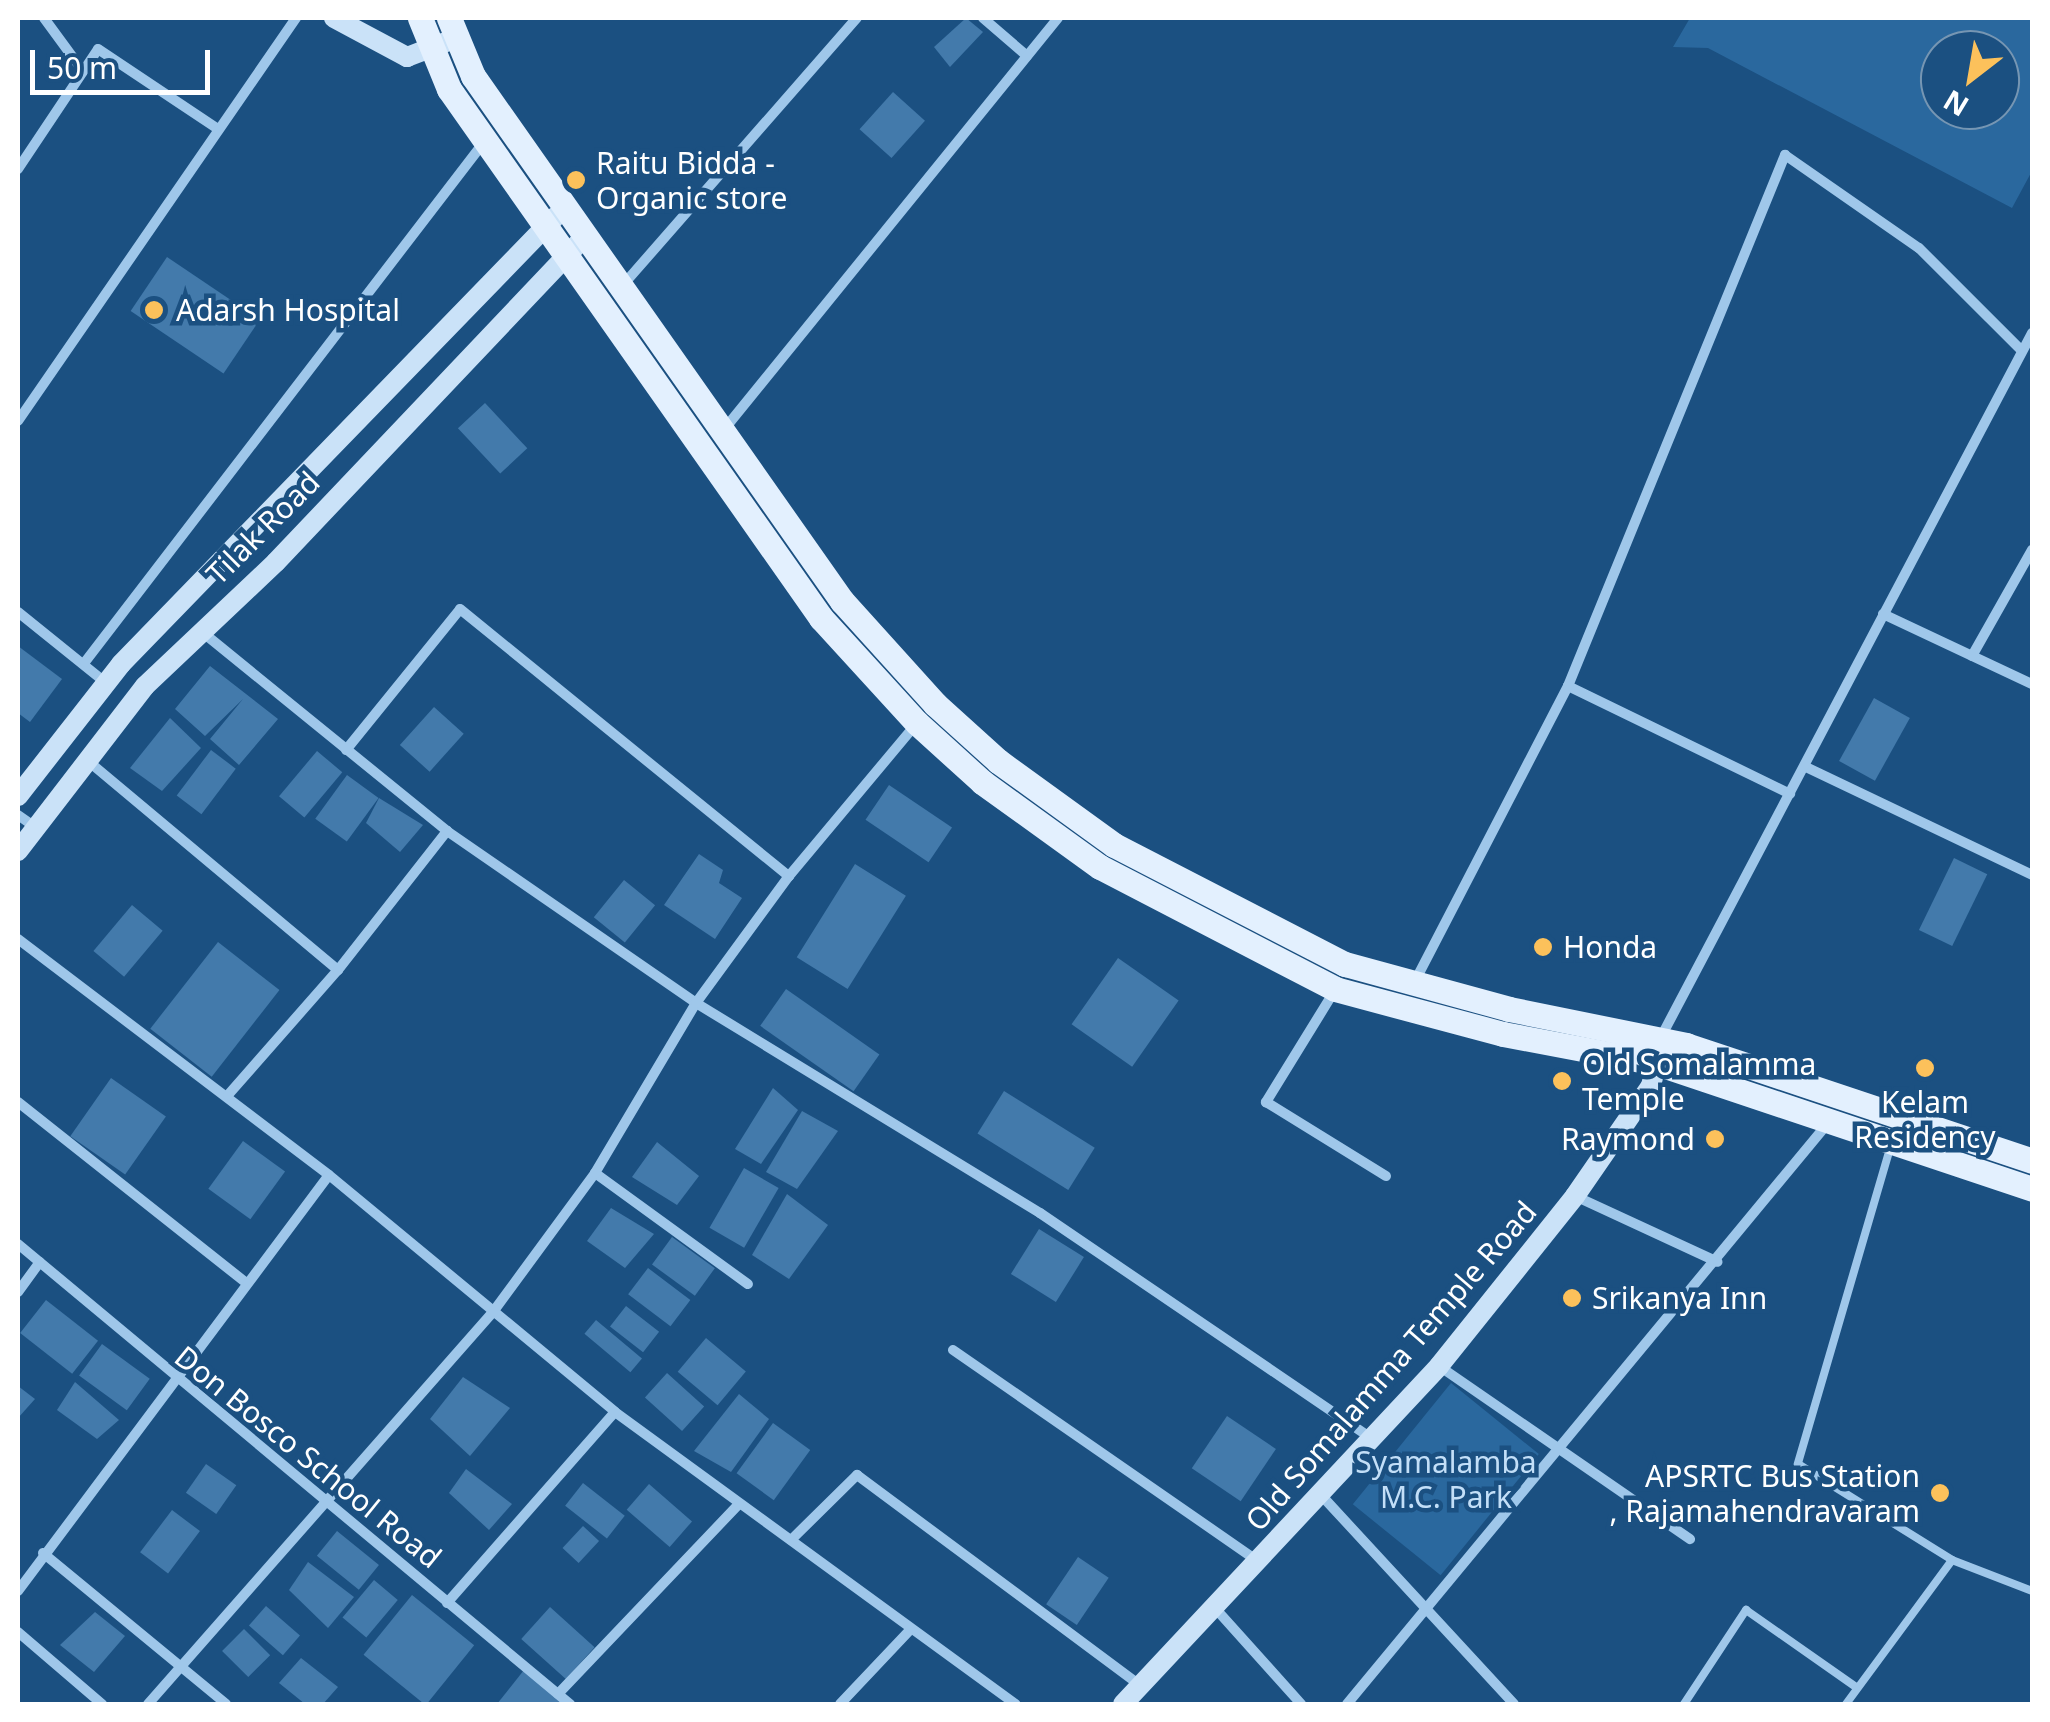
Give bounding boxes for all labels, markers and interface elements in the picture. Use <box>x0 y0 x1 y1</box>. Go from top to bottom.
scale bar <box>35 30 215 92</box>
north arrow <box>1920 30 2020 130</box>
text: 50 m <box>47 47 117 88</box>
text: N <box>1936 82 1975 126</box>
place label: Raitu Bidda - Organic store <box>596 145 787 216</box>
marker: Raitu Bidda - Organic store <box>565 169 587 191</box>
place label: Adarsh Hospital <box>176 292 400 328</box>
marker: Adarsh Hospital <box>141 297 167 323</box>
street label: Tilak Road <box>199 464 327 592</box>
place label: Honda <box>1563 929 1657 965</box>
marker: Honda <box>1532 936 1554 958</box>
place label: Old Somalamma Temple <box>1582 1046 1816 1116</box>
marker: Kelam Residency <box>1914 1057 1936 1079</box>
marker: Old Somalamma Temple <box>1551 1070 1573 1092</box>
place label: Kelam Residency <box>1854 1084 1996 1154</box>
place label: Raymond <box>1561 1121 1695 1157</box>
marker: Raymond <box>1704 1128 1726 1150</box>
street label: Old Somalamma Temple Road <box>1238 1194 1544 1538</box>
place label: Srikanya Inn <box>1592 1280 1767 1316</box>
marker: Srikanya Inn <box>1561 1287 1583 1309</box>
street label: Don Bosco School Road <box>168 1339 448 1575</box>
park label: Syamalamba M.C. Park <box>1355 1444 1537 1514</box>
place label: APSRTC Bus Station , Rajamahendravaram <box>1609 1458 1920 1528</box>
marker: APSRTC Bus Station , Rajamahendravaram <box>1929 1482 1951 1504</box>

